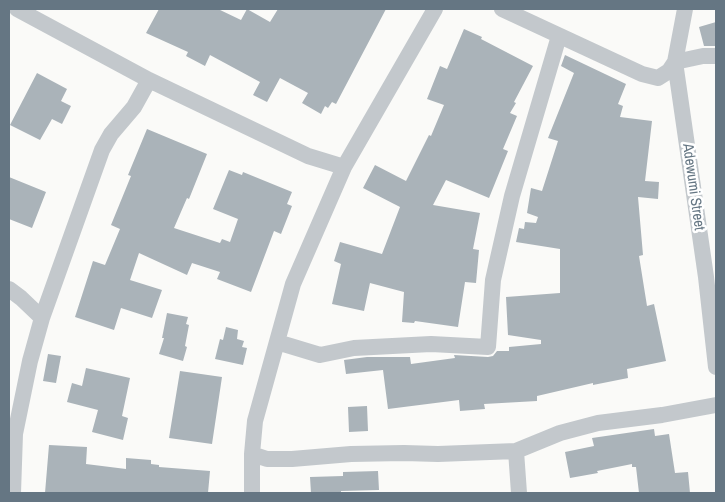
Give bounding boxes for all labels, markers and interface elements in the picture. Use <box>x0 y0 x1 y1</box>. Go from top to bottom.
street label: Adewumi Street <box>678 142 708 232</box>

